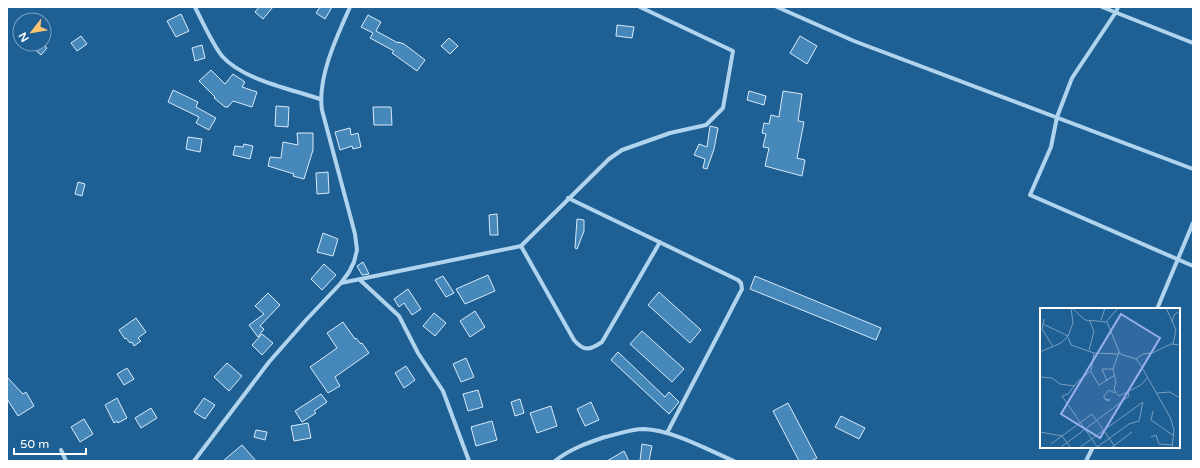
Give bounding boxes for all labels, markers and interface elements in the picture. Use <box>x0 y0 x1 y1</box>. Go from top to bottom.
north arrow <box>12 12 52 52</box>
text: N <box>16 30 32 44</box>
inset map <box>1040 308 1180 448</box>
scale bar <box>14 430 86 456</box>
text: 50 m <box>20 437 49 451</box>

